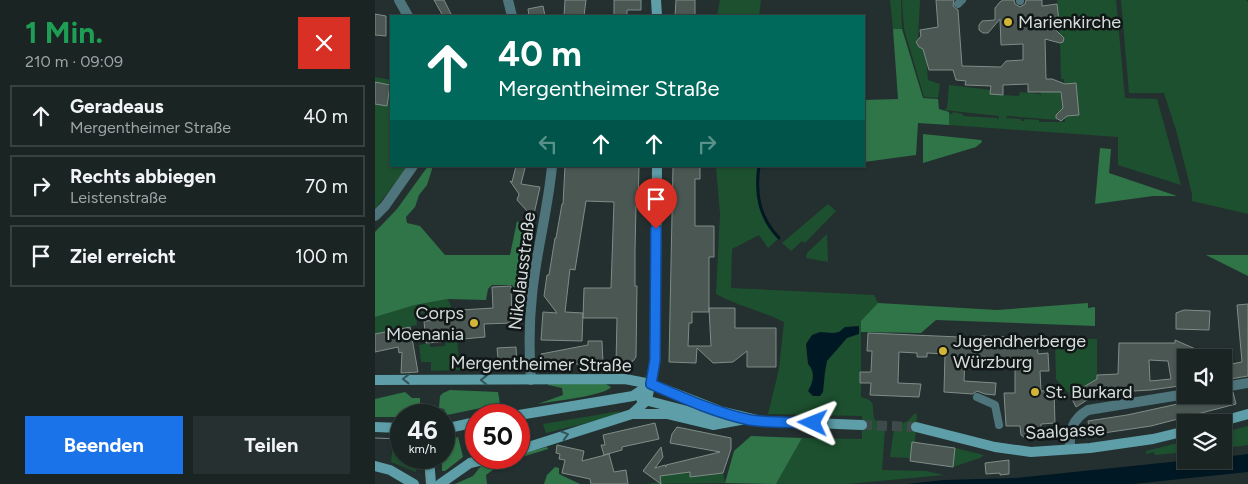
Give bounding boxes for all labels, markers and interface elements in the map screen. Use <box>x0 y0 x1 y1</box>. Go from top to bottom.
place label: Marienkirche <box>1018 11 1121 33</box>
text: 1 Min. <box>25 14 103 51</box>
marker: Marienkirche <box>1002 16 1014 28</box>
button: close <box>298 17 350 69</box>
text: 40 m <box>498 33 582 75</box>
icon: ahead <box>415 35 480 100</box>
text: 210 m · 09:09 <box>25 52 123 71</box>
text: Mergentheimer Straße <box>498 75 719 102</box>
text: Geradeaus <box>70 95 164 118</box>
icon: ahead <box>27 102 55 130</box>
text: 40 m <box>303 105 348 128</box>
text: Mergentheimer Straße <box>70 118 231 137</box>
icon: left <box>534 130 562 158</box>
icon: ahead <box>587 130 615 158</box>
icon: ahead <box>640 130 668 158</box>
icon: right <box>693 130 721 158</box>
text: Rechts abbiegen <box>70 165 216 188</box>
icon: right <box>27 172 55 200</box>
text: 70 m <box>305 175 348 198</box>
pin <box>635 178 677 229</box>
icon: arrive <box>642 185 670 213</box>
text: Leistenstraße <box>70 188 167 207</box>
street label: Nikolausstraße <box>504 210 540 331</box>
icon: arrive <box>27 242 55 270</box>
text: Ziel erreicht <box>70 245 176 268</box>
text: 100 m <box>295 245 348 268</box>
place label: Corps Moenania <box>386 302 464 345</box>
marker: Corps Moenania <box>468 317 480 329</box>
place label: Jugendherberge Würzburg <box>953 330 1086 373</box>
marker: Jugendherberge Würzburg <box>937 345 949 357</box>
map controls <box>1177 349 1232 469</box>
button: sound <box>1177 349 1232 404</box>
street label: Mergentheimer Straße <box>450 351 632 377</box>
one-way arrow <box>402 374 410 384</box>
one-way arrow <box>480 375 488 385</box>
place label: St. Burkard <box>1045 381 1133 403</box>
marker: St. Burkard <box>1029 386 1041 398</box>
position arrow <box>786 396 838 448</box>
speed limit sign: 50 <box>465 404 530 469</box>
button: layers <box>1177 414 1232 469</box>
text: 46 <box>407 415 438 445</box>
button: Beenden <box>25 416 183 474</box>
button: Teilen <box>193 416 350 474</box>
street label: Saalgasse <box>1025 418 1106 444</box>
one-way arrow <box>561 431 569 441</box>
text: km/h <box>409 442 436 456</box>

